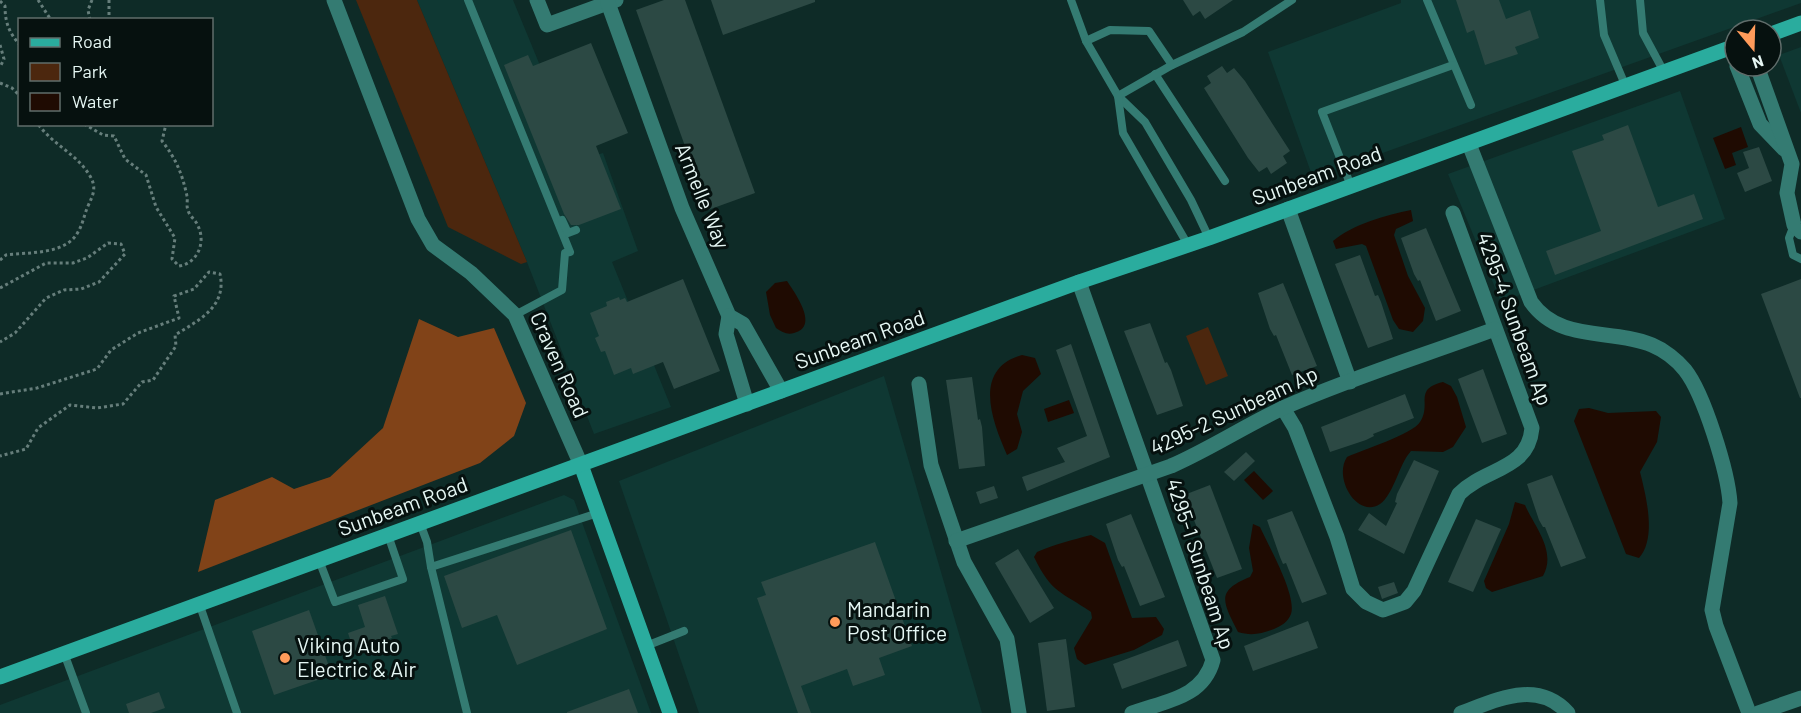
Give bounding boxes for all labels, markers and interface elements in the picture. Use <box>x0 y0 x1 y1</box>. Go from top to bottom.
legend <box>18 18 213 126</box>
north arrow <box>1723 18 1783 78</box>
text: Road <box>72 30 112 52</box>
text: N <box>1750 52 1766 73</box>
text: Park <box>72 60 107 82</box>
text: Water <box>72 90 119 112</box>
street label: Armelle Way <box>671 139 736 252</box>
street label: Sunbeam Road <box>1248 140 1385 210</box>
street label: 4295-4 Sunbeam Ap <box>1472 228 1558 408</box>
street label: Sunbeam Road <box>791 304 928 374</box>
street label: Craven Road <box>526 307 595 421</box>
street label: 4295-2 Sunbeam Ap <box>1146 360 1321 459</box>
street label: Sunbeam Road <box>334 471 471 541</box>
street label: 4295-1 Sunbeam Ap <box>1162 475 1241 652</box>
place label: Mandarin Post Office <box>847 596 947 645</box>
marker: Mandarin Post Office <box>828 615 842 629</box>
place label: Viking Auto Electric & Air <box>297 632 417 681</box>
marker: Viking Auto Electric & Air <box>278 651 292 665</box>

